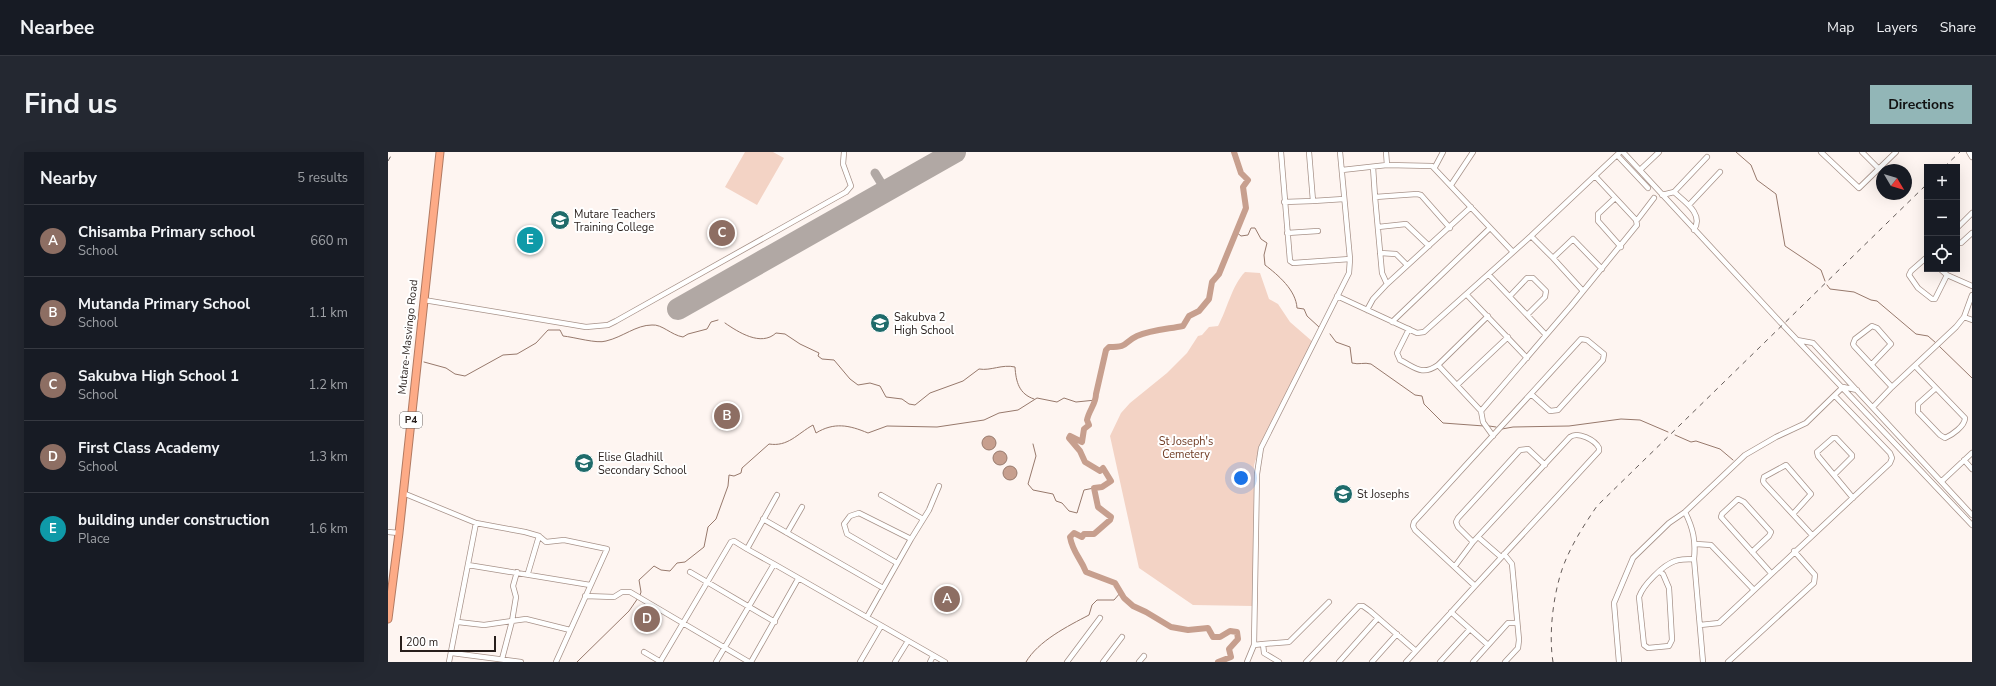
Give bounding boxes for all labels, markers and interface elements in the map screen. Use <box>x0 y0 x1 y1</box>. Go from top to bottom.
text: Nearbee <box>20 15 94 41</box>
text: Map <box>1827 18 1854 37</box>
text: Layers <box>1876 18 1918 37</box>
text: Share <box>1940 18 1976 37</box>
text: Find us <box>24 85 118 123</box>
button: Directions <box>1870 85 1972 124</box>
north arrow <box>1876 164 1912 200</box>
map controls <box>1924 164 1960 272</box>
button: + <box>1924 164 1960 200</box>
text: Nearby <box>40 167 97 190</box>
text: 5 results <box>297 169 348 187</box>
button: − <box>1924 200 1960 236</box>
place label: Mutare Teachers Training College <box>574 207 656 235</box>
school or university icon: Mutare Teachers Training College <box>549 209 571 231</box>
pin: C <box>709 218 735 248</box>
text: Chisamba Primary school <box>78 222 255 242</box>
pin: E <box>517 225 543 255</box>
text: A <box>48 232 58 250</box>
text: 660 m <box>310 232 348 250</box>
button: locate <box>1924 236 1960 272</box>
text: School <box>78 242 118 260</box>
street label: Mutare-Masvingo Road <box>394 279 422 395</box>
text: Mutanda Primary School <box>78 294 250 314</box>
text: B <box>49 304 57 322</box>
text: 1.1 km <box>308 304 348 322</box>
place label: Sakubva 2 High School <box>894 310 955 338</box>
school or university icon: Sakubva 2 High School <box>869 312 891 334</box>
text: School <box>78 314 118 332</box>
text: Sakubva High School 1 <box>78 366 239 386</box>
text: C <box>49 376 57 394</box>
text: 1.2 km <box>308 376 348 394</box>
text: School <box>78 386 118 404</box>
pin: B <box>714 401 740 431</box>
road number: P4 <box>400 412 422 428</box>
park label: St Joseph's Cemetery <box>1159 434 1213 462</box>
text: First Class Academy <box>78 438 219 458</box>
text: D <box>48 448 58 466</box>
text: 1.3 km <box>308 448 348 466</box>
place label: Elise Gladhill Secondary School <box>598 450 687 478</box>
school or university icon: Elise Gladhill Secondary School <box>573 452 595 474</box>
text: School <box>78 458 118 476</box>
your location <box>1231 468 1251 488</box>
school or university icon: St Josephs <box>1332 483 1354 505</box>
place label: St Josephs <box>1357 487 1409 502</box>
text: building under construction <box>78 510 269 530</box>
text: E <box>49 520 57 538</box>
text: 1.6 km <box>308 520 348 538</box>
text: Place <box>78 530 110 548</box>
pin: A <box>934 584 960 614</box>
pin: D <box>634 604 660 634</box>
scale bar <box>400 634 496 653</box>
text: 200 m <box>406 635 438 650</box>

